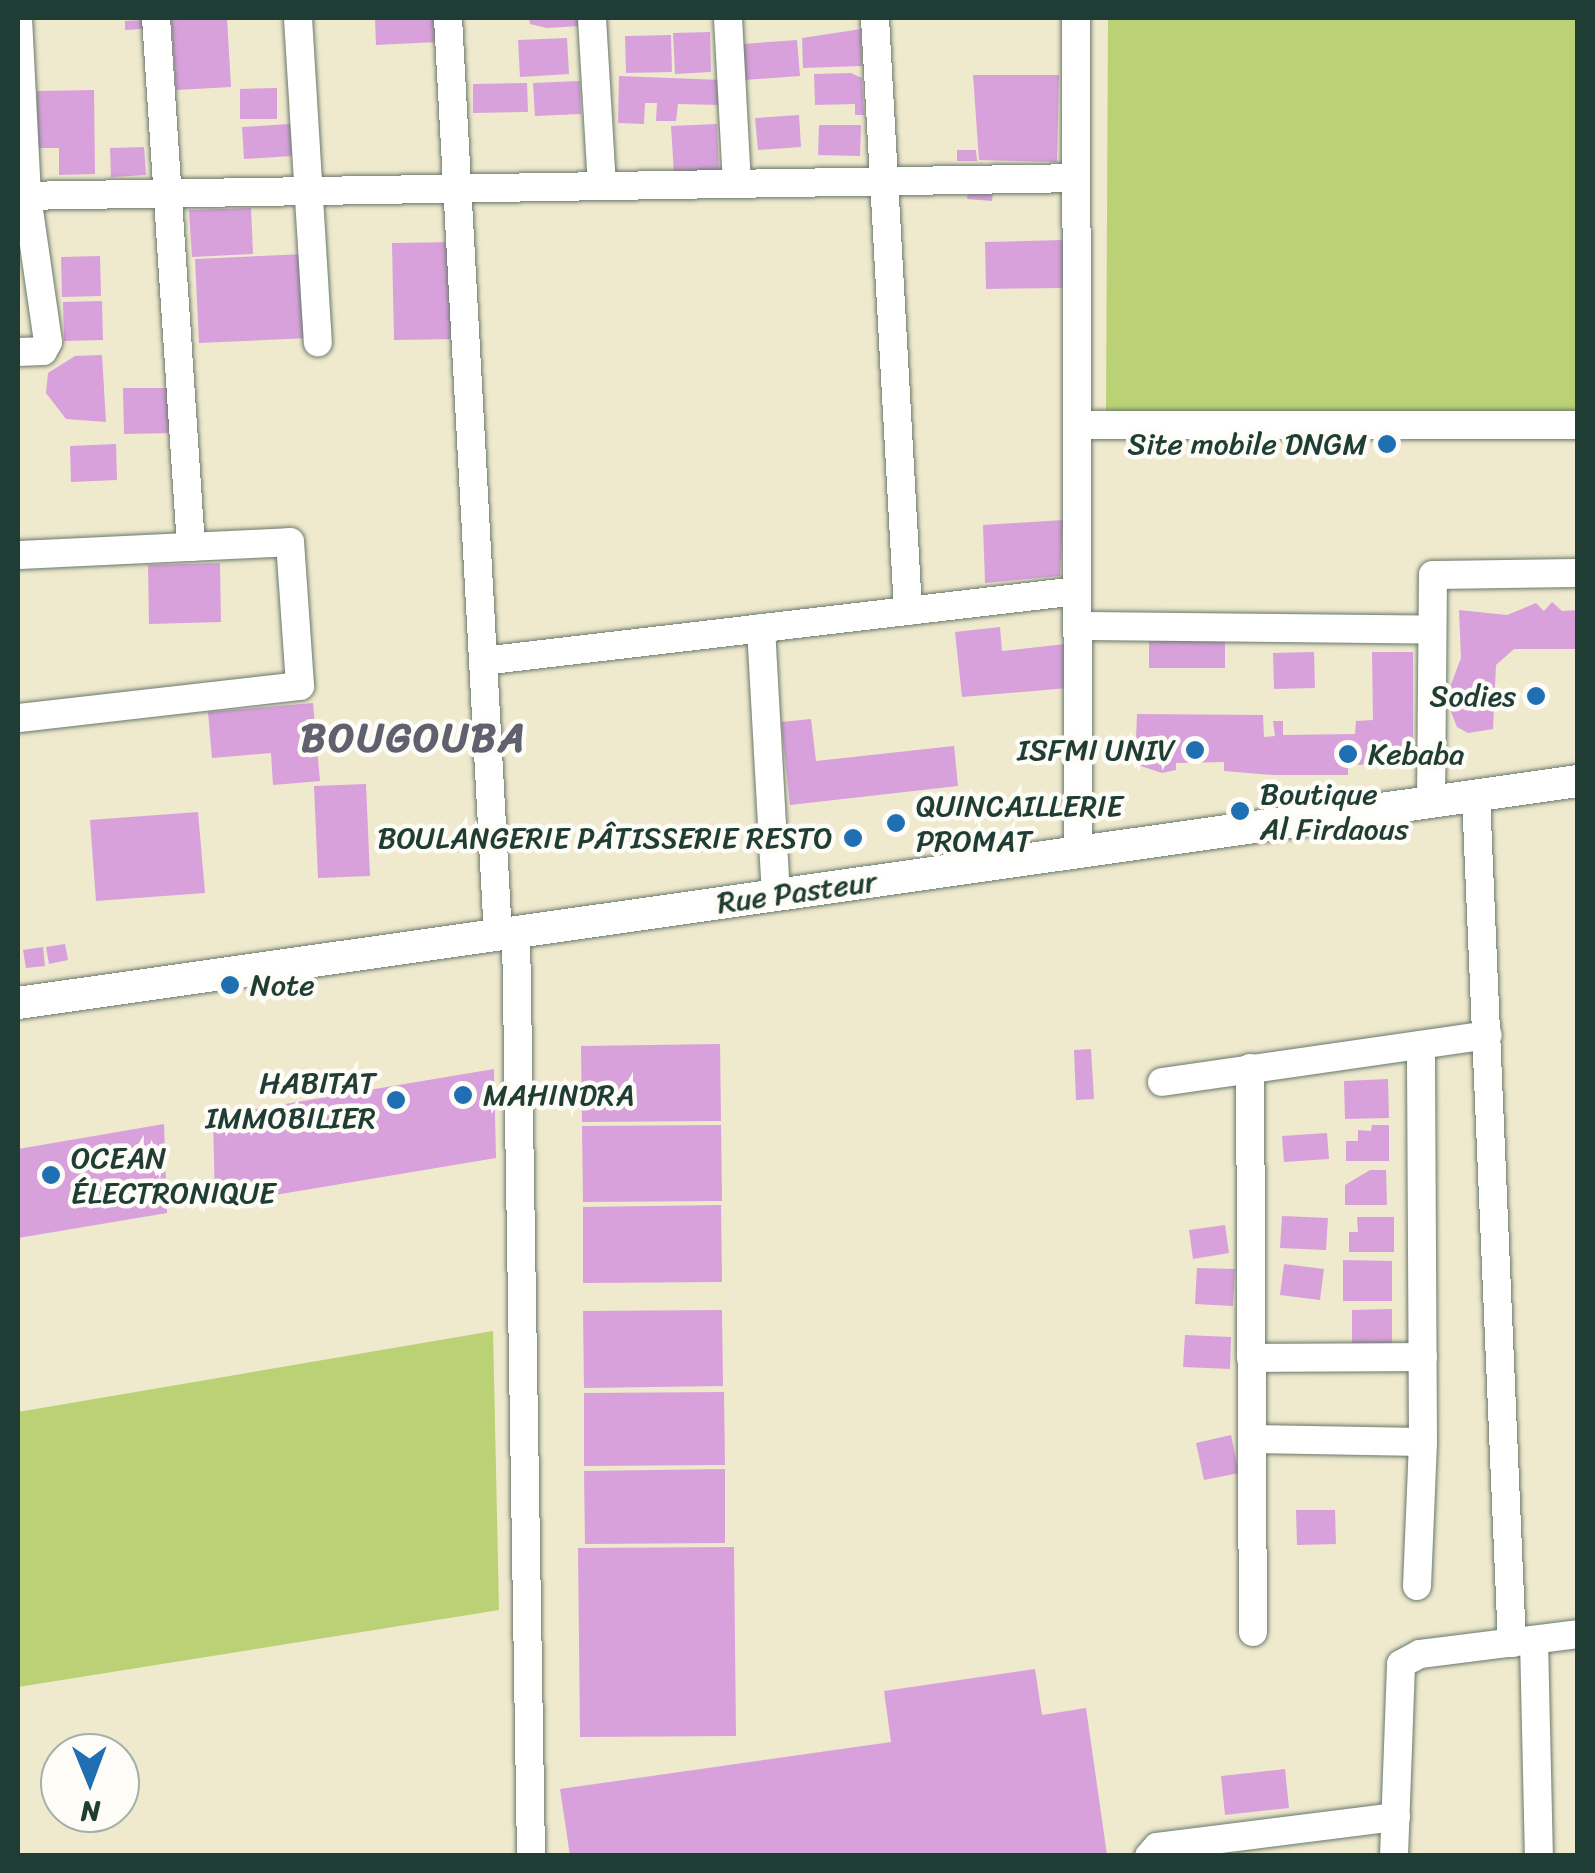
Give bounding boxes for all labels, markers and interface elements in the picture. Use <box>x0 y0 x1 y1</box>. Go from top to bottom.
place label: Site mobile DNGM <box>1128 426 1367 462</box>
marker: Site mobile DNGM <box>1376 433 1398 455</box>
place label: Sodies <box>1430 678 1516 714</box>
marker: Sodies <box>1525 685 1547 707</box>
district label: BOUGOUBA <box>301 714 527 762</box>
place label: ISFMI UNIV <box>1019 732 1175 768</box>
place label: Kebaba <box>1368 736 1464 772</box>
marker: ISFMI UNIV <box>1184 739 1206 761</box>
marker: Kebaba <box>1337 743 1359 765</box>
place label: Boutique Al Firdaous <box>1260 776 1407 846</box>
place label: QUINCAILLERIE PROMAT <box>916 788 1123 858</box>
marker: Boutique Al Firdaous <box>1229 800 1251 822</box>
marker: QUINCAILLERIE PROMAT <box>885 812 907 834</box>
place label: BOULANGERIE PÂTISSERIE RESTO <box>379 820 833 856</box>
marker: BOULANGERIE PÂTISSERIE RESTO <box>842 827 864 849</box>
street label: Rue Pasteur <box>715 863 879 921</box>
place label: Note <box>250 967 315 1003</box>
marker: Note <box>219 974 241 996</box>
place label: HABITAT IMMOBILIER <box>205 1065 376 1136</box>
place label: MAHINDRA <box>483 1077 634 1113</box>
marker: MAHINDRA <box>452 1084 474 1106</box>
marker: HABITAT IMMOBILIER <box>385 1089 407 1111</box>
place label: OCEAN ÉLECTRONIQUE <box>71 1140 276 1210</box>
marker: OCEAN ÉLECTRONIQUE <box>40 1164 62 1186</box>
north arrow <box>40 1733 140 1833</box>
text: N <box>80 1787 101 1836</box>

